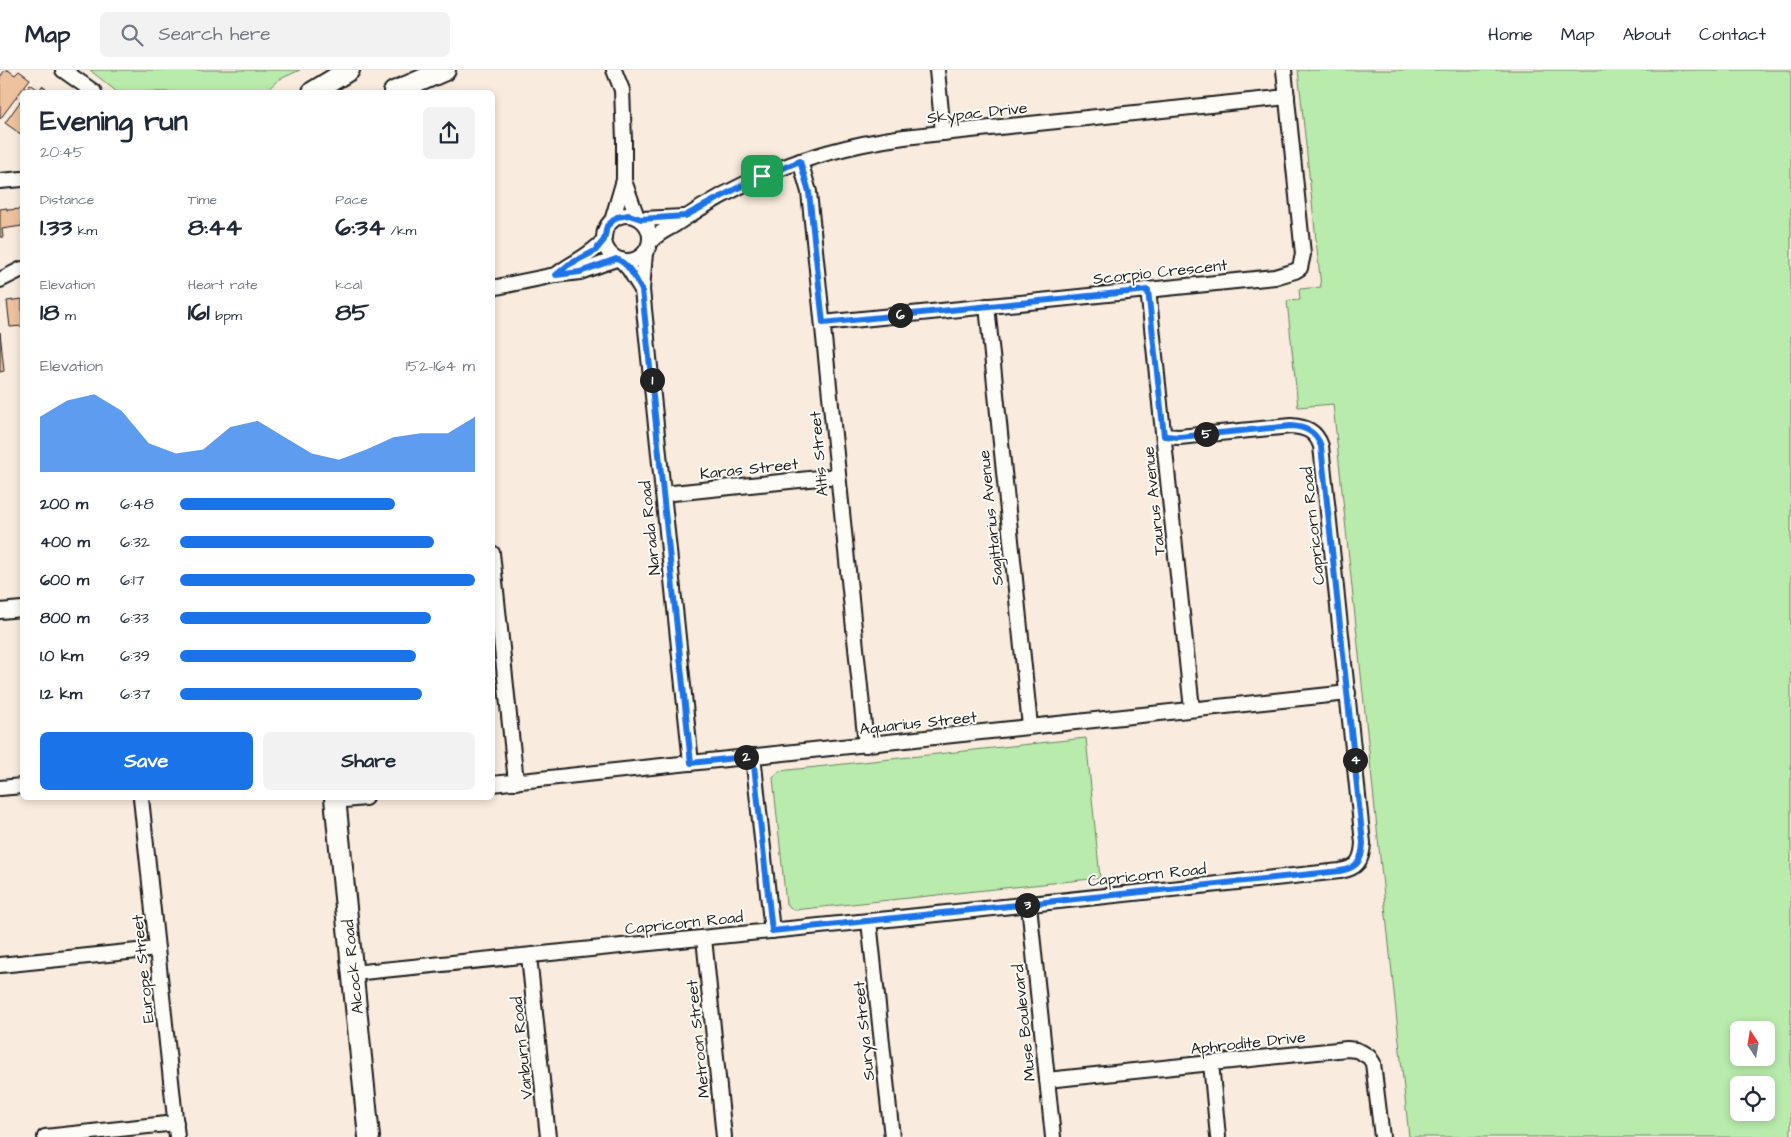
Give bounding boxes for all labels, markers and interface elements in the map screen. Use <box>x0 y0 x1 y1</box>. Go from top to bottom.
search box <box>100 12 450 57</box>
text: Map <box>25 18 70 52</box>
icon: search <box>118 21 146 49</box>
text: Search here <box>158 21 271 48</box>
text: Home <box>1488 22 1533 47</box>
text: Map <box>1561 22 1595 47</box>
text: About <box>1623 22 1671 47</box>
text: Contact <box>1699 22 1766 47</box>
street label: Skypac Drive <box>926 97 1029 130</box>
text: Evening run <box>40 102 188 141</box>
button: share <box>423 107 475 159</box>
text: 20:45 <box>40 141 84 163</box>
pin <box>741 155 783 197</box>
icon: arrive <box>748 162 776 190</box>
text: Distance <box>40 190 94 210</box>
text: Time <box>188 190 217 210</box>
text: Pace <box>335 190 368 210</box>
text: 1.33 <box>40 210 72 245</box>
text: 8:44 <box>188 210 242 245</box>
text: 6:34 <box>335 210 385 245</box>
text: km <box>72 221 97 241</box>
text: /km <box>385 221 416 241</box>
street label: Scorpio Crescent <box>1092 254 1229 290</box>
text: Elevation <box>40 275 95 295</box>
text: Heart rate <box>188 275 258 295</box>
text: kcal <box>335 275 362 295</box>
text: 18 <box>40 295 59 330</box>
text: 161 <box>188 295 210 330</box>
text: 85 <box>335 295 369 330</box>
pin: 6 <box>888 302 912 328</box>
text: 6 <box>896 305 905 325</box>
text: m <box>59 306 76 326</box>
text: bpm <box>210 306 242 326</box>
text: Elevation <box>40 355 103 377</box>
text: 152–164 m <box>406 355 475 377</box>
pin: 1 <box>640 368 664 392</box>
text: 1 <box>652 370 653 390</box>
street label: Altis Street <box>804 410 834 497</box>
pin: 5 <box>1194 422 1218 446</box>
text: 5 <box>1202 424 1211 444</box>
street label: Taurus Avenue <box>1137 445 1171 557</box>
street label: Sagittarius Avenue <box>973 449 1010 587</box>
street label: Karas Street <box>699 453 800 485</box>
street label: Capricorn Road <box>1296 466 1330 586</box>
street label: Narada Road <box>634 480 666 576</box>
text: 200 m <box>40 493 88 515</box>
text: 6:48 <box>120 493 154 515</box>
text: 400 m <box>40 531 90 553</box>
text: 6:32 <box>120 531 150 553</box>
text: 600 m <box>40 569 89 591</box>
text: 6:17 <box>120 569 145 591</box>
text: 800 m <box>40 607 89 629</box>
text: 6:33 <box>120 607 149 629</box>
text: 1.0 km <box>40 645 83 667</box>
text: 6:39 <box>120 645 150 667</box>
text: 1.2 km <box>40 683 82 705</box>
text: 6:37 <box>120 683 151 705</box>
street label: Aquarius Street <box>858 706 978 740</box>
button: Save <box>40 732 253 790</box>
button: Share <box>263 732 475 790</box>
pin: 2 <box>734 744 758 770</box>
text: 2 <box>742 747 751 767</box>
pin: 4 <box>1342 748 1368 772</box>
text: 4 <box>1351 750 1360 770</box>
street label: Capricorn Road <box>1087 858 1207 892</box>
pin: 3 <box>1014 892 1040 918</box>
text: 3 <box>1024 895 1031 915</box>
street label: Capricorn Road <box>624 906 744 940</box>
street label: Europe Street <box>126 913 160 1024</box>
street label: Alcock Road <box>337 919 369 1015</box>
street label: Muse Boulevard <box>1007 963 1041 1083</box>
street label: Metroon Street <box>681 978 715 1099</box>
street label: Surya Street <box>848 979 881 1082</box>
street label: Vanburn Road <box>506 995 538 1100</box>
north arrow <box>1730 1021 1775 1066</box>
map controls <box>1730 1021 1775 1121</box>
street label: Aphrodite Drive <box>1189 1026 1307 1060</box>
button: locate <box>1730 1076 1775 1121</box>

